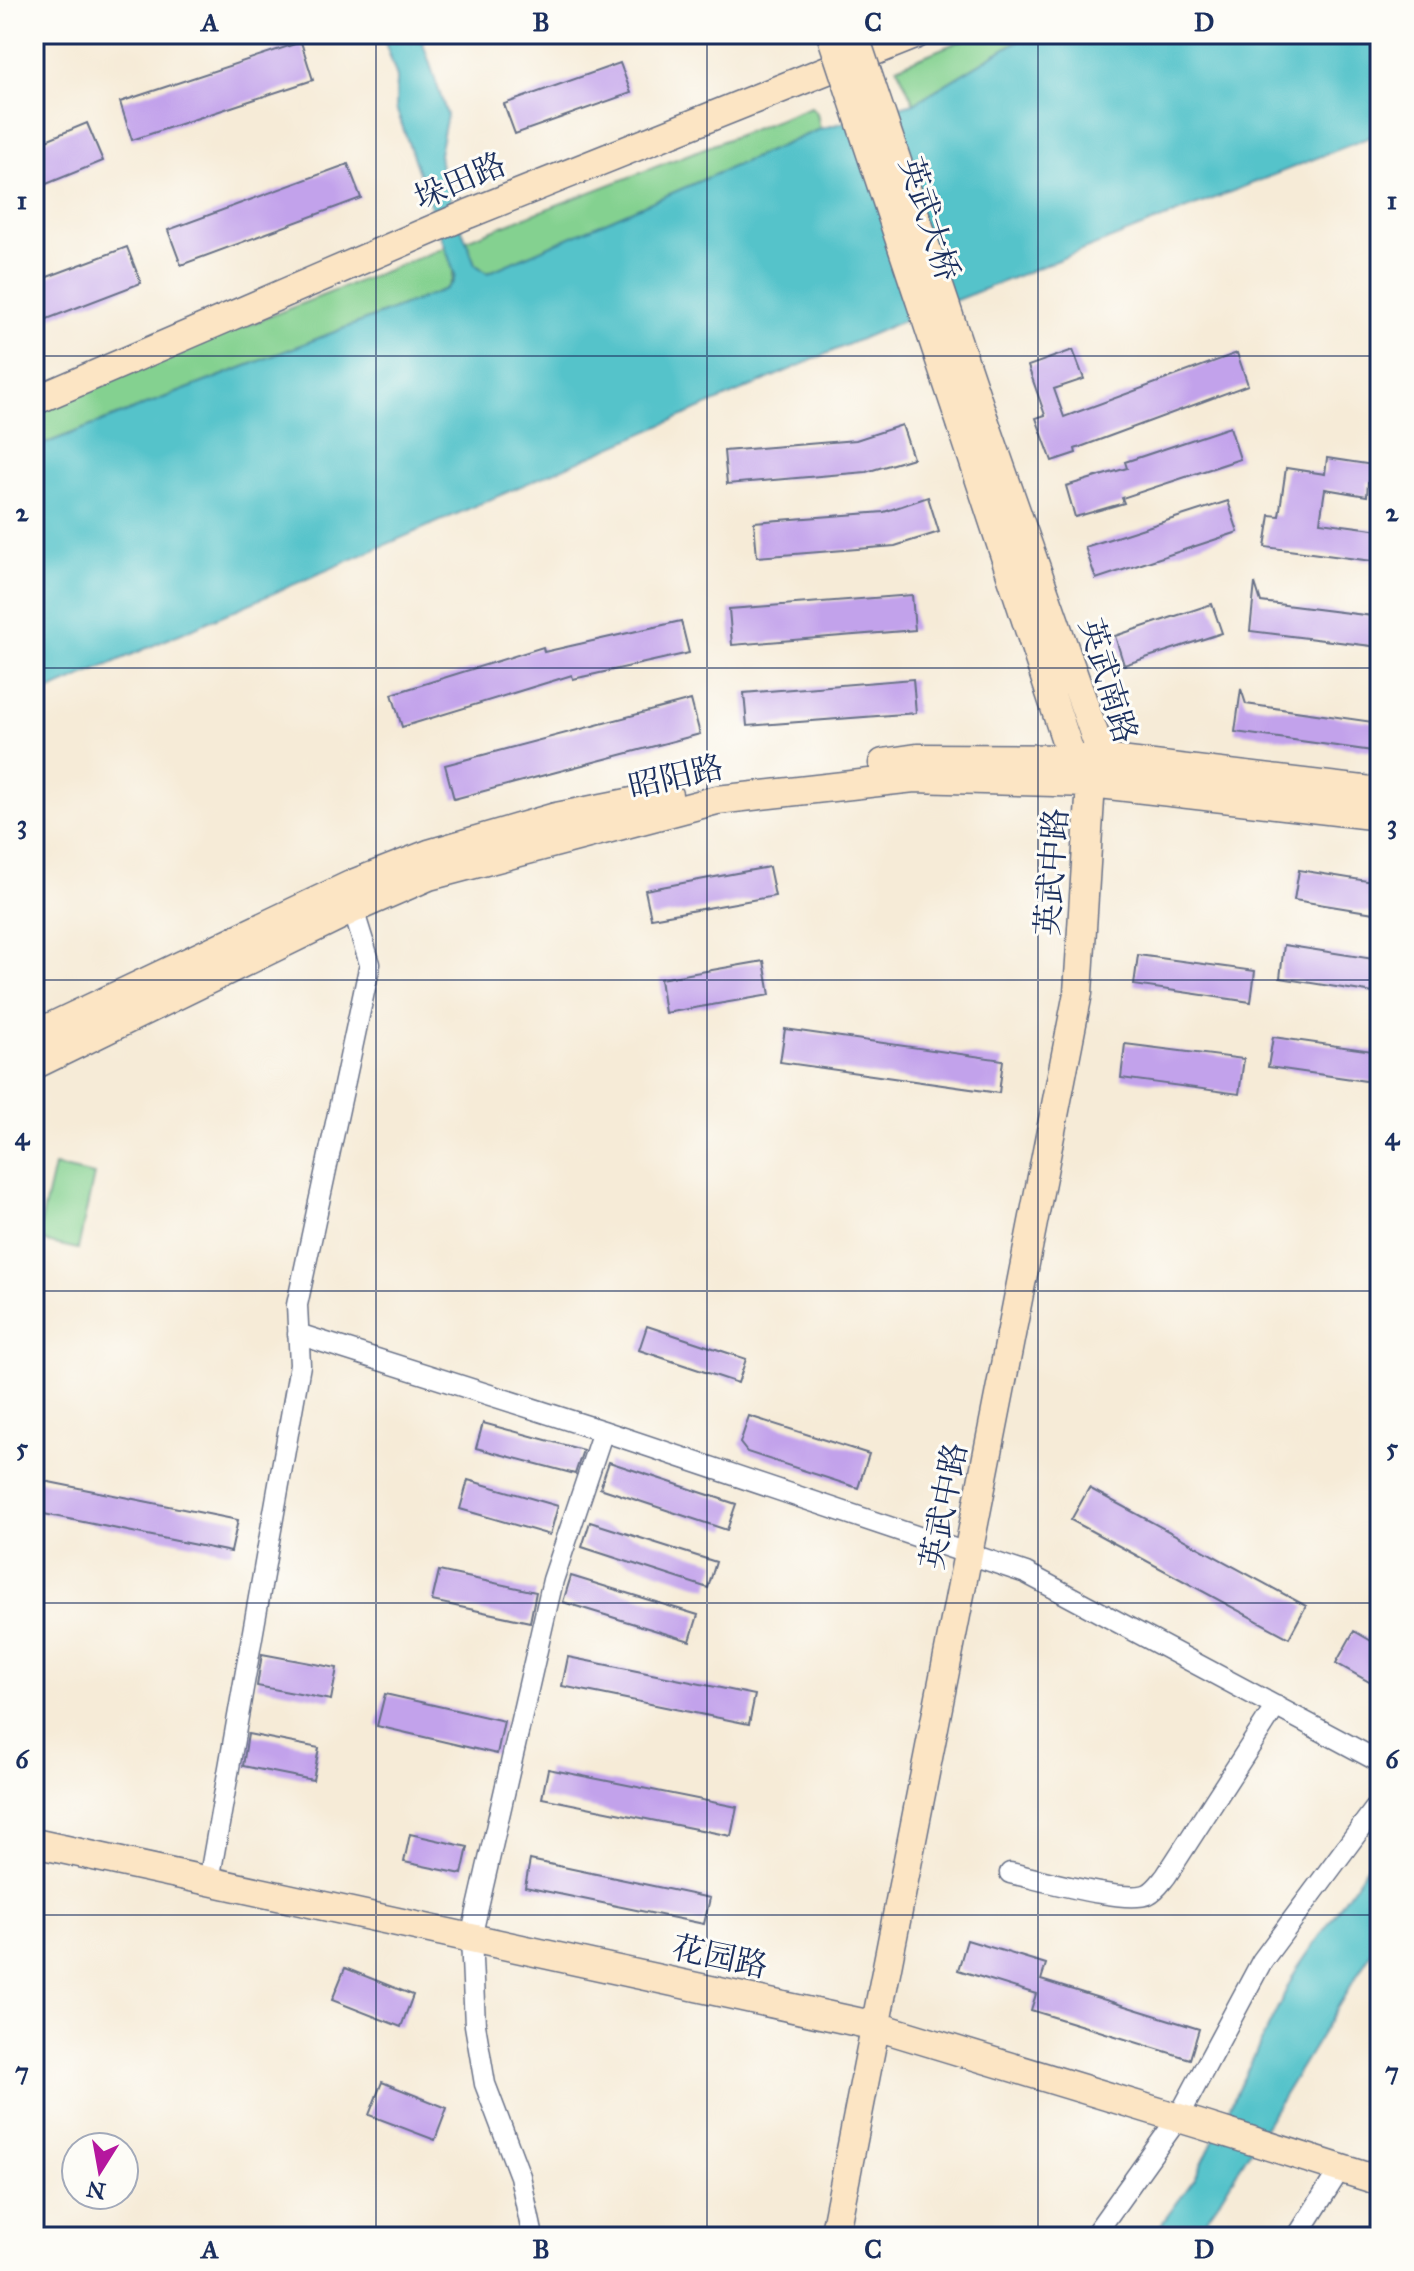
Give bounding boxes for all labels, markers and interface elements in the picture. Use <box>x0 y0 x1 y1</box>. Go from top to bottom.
text: A <box>199 6 219 38</box>
text: B <box>532 6 550 38</box>
text: C <box>864 6 882 38</box>
text: D <box>1194 6 1214 38</box>
street label: 垛田路 <box>408 144 512 218</box>
street label: 英武大桥 <box>891 152 967 286</box>
text: 1 <box>17 184 27 216</box>
text: 1 <box>1387 184 1397 216</box>
text: 2 <box>16 496 30 528</box>
text: 2 <box>1386 496 1400 528</box>
street label: 英武南路 <box>1071 614 1145 748</box>
street label: 昭阳路 <box>625 747 727 807</box>
street label: 英武中路 <box>1028 807 1076 937</box>
text: 3 <box>17 808 27 840</box>
text: 3 <box>1387 808 1397 840</box>
text: 4 <box>15 1120 31 1152</box>
text: 4 <box>1385 1120 1401 1152</box>
text: 5 <box>16 1431 29 1463</box>
text: 5 <box>1386 1431 1399 1463</box>
street label: 英武中路 <box>913 1439 975 1573</box>
text: 6 <box>15 1743 30 1775</box>
text: 6 <box>1385 1743 1400 1775</box>
street label: 花园路 <box>669 1928 771 1986</box>
text: 7 <box>15 2055 29 2087</box>
text: 7 <box>1385 2055 1399 2087</box>
north arrow <box>60 2131 140 2211</box>
text: N <box>84 2175 108 2205</box>
text: A <box>199 2233 219 2265</box>
text: B <box>532 2233 550 2265</box>
text: C <box>864 2233 882 2265</box>
text: D <box>1194 2233 1214 2265</box>

